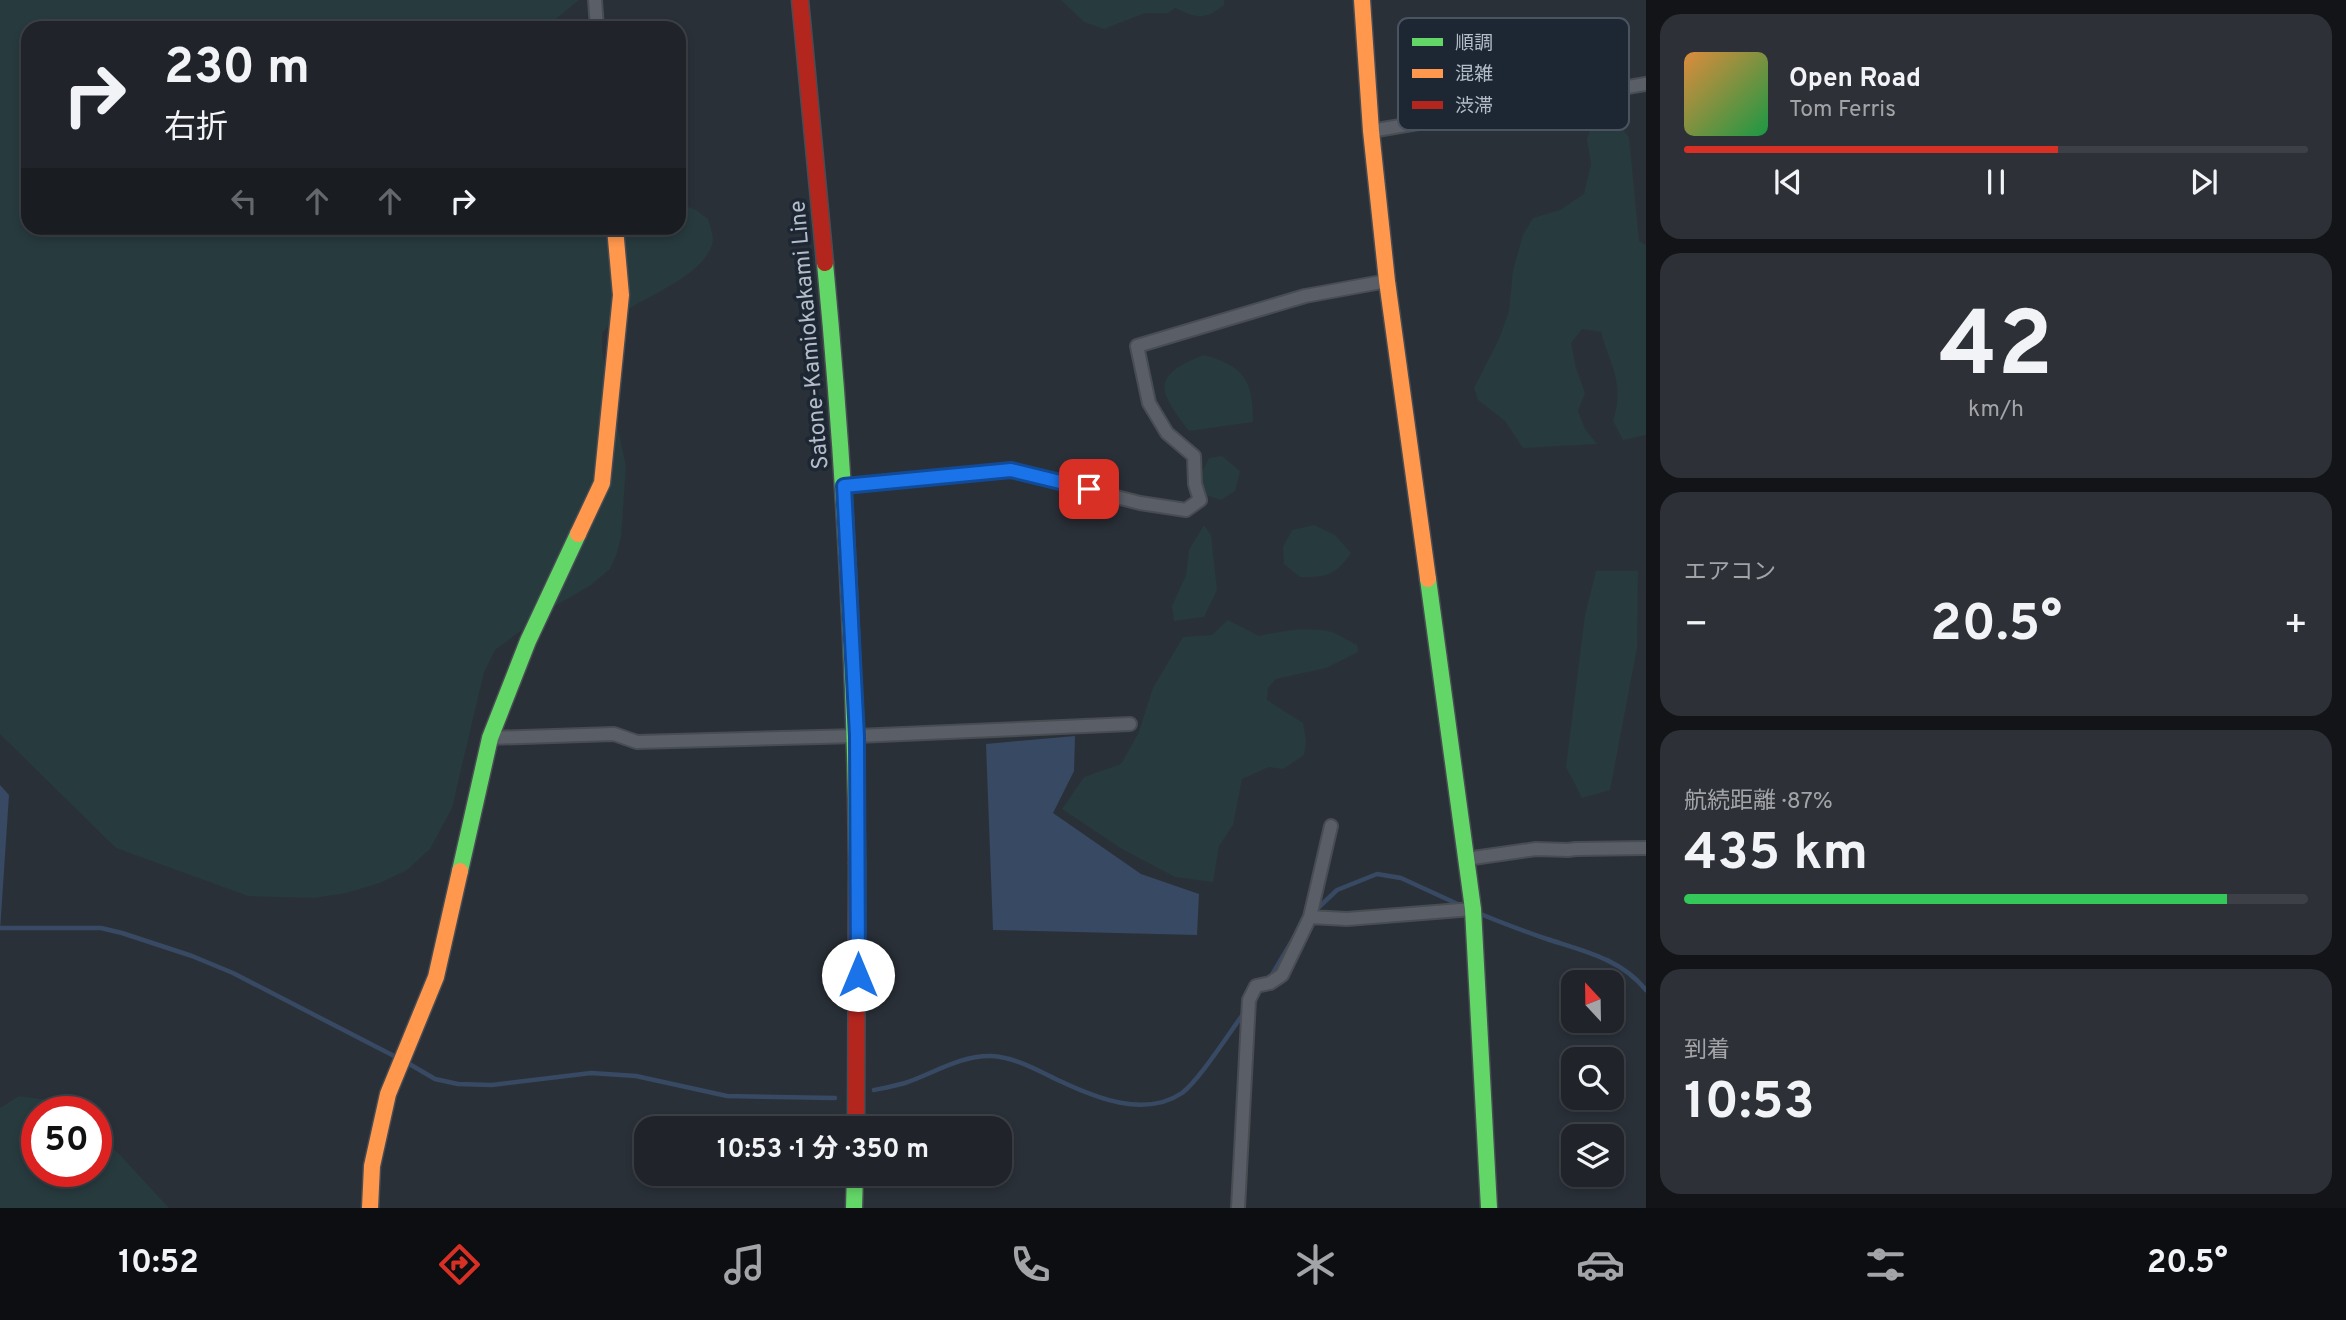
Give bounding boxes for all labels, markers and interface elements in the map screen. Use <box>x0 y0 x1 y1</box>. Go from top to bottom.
legend <box>1398 18 1629 130</box>
text: 順調 <box>1455 32 1493 56</box>
text: 230 m <box>164 39 310 101</box>
icon: right <box>49 49 140 140</box>
text: 混雑 <box>1455 63 1493 87</box>
text: Open Road <box>1789 63 1921 96</box>
text: 渋滞 <box>1455 95 1493 119</box>
text: Tom Ferris <box>1789 96 1896 125</box>
text: 右折 <box>164 109 228 149</box>
icon: previous <box>1769 163 1807 201</box>
icon: pause <box>1977 163 2015 201</box>
icon: next <box>2185 163 2223 201</box>
icon: left <box>225 182 263 220</box>
icon: ahead <box>298 182 336 220</box>
icon: ahead <box>371 182 409 220</box>
icon: right <box>444 182 482 220</box>
street label: Satone-Kamiokakami Line <box>784 199 837 470</box>
text: 42 <box>1939 293 2053 408</box>
text: km/h <box>1968 396 2024 425</box>
pin <box>1059 459 1119 519</box>
icon: arrive <box>1070 470 1108 508</box>
text: エアコン <box>1684 559 1776 588</box>
text: 20.5° <box>1930 593 2062 659</box>
text: − <box>1684 602 1709 651</box>
text: + <box>2283 602 2308 651</box>
text: 航続距離 · 87% <box>1684 788 1833 817</box>
text: 435 km <box>1684 822 1868 888</box>
position arrow <box>821 938 895 1012</box>
north arrow <box>1561 970 1624 1032</box>
map controls <box>1561 970 1624 1187</box>
text: 到着 <box>1684 1037 1730 1066</box>
button: search <box>1561 1047 1624 1110</box>
text: 10:53 <box>1684 1071 1815 1137</box>
speed limit sign: 50 <box>21 1096 112 1187</box>
button: layers <box>1561 1124 1624 1187</box>
text: 10:53 · 1 分 · 350 m <box>717 1134 929 1167</box>
icon: directions <box>435 1240 484 1289</box>
icon: music <box>720 1240 769 1289</box>
icon: phone <box>1006 1240 1055 1289</box>
icon: climate <box>1291 1240 1340 1289</box>
icon: car <box>1576 1240 1625 1289</box>
icon: filters <box>1861 1240 1910 1289</box>
text: 10:52 <box>118 1244 199 1284</box>
text: 20.5° <box>2147 1244 2228 1284</box>

